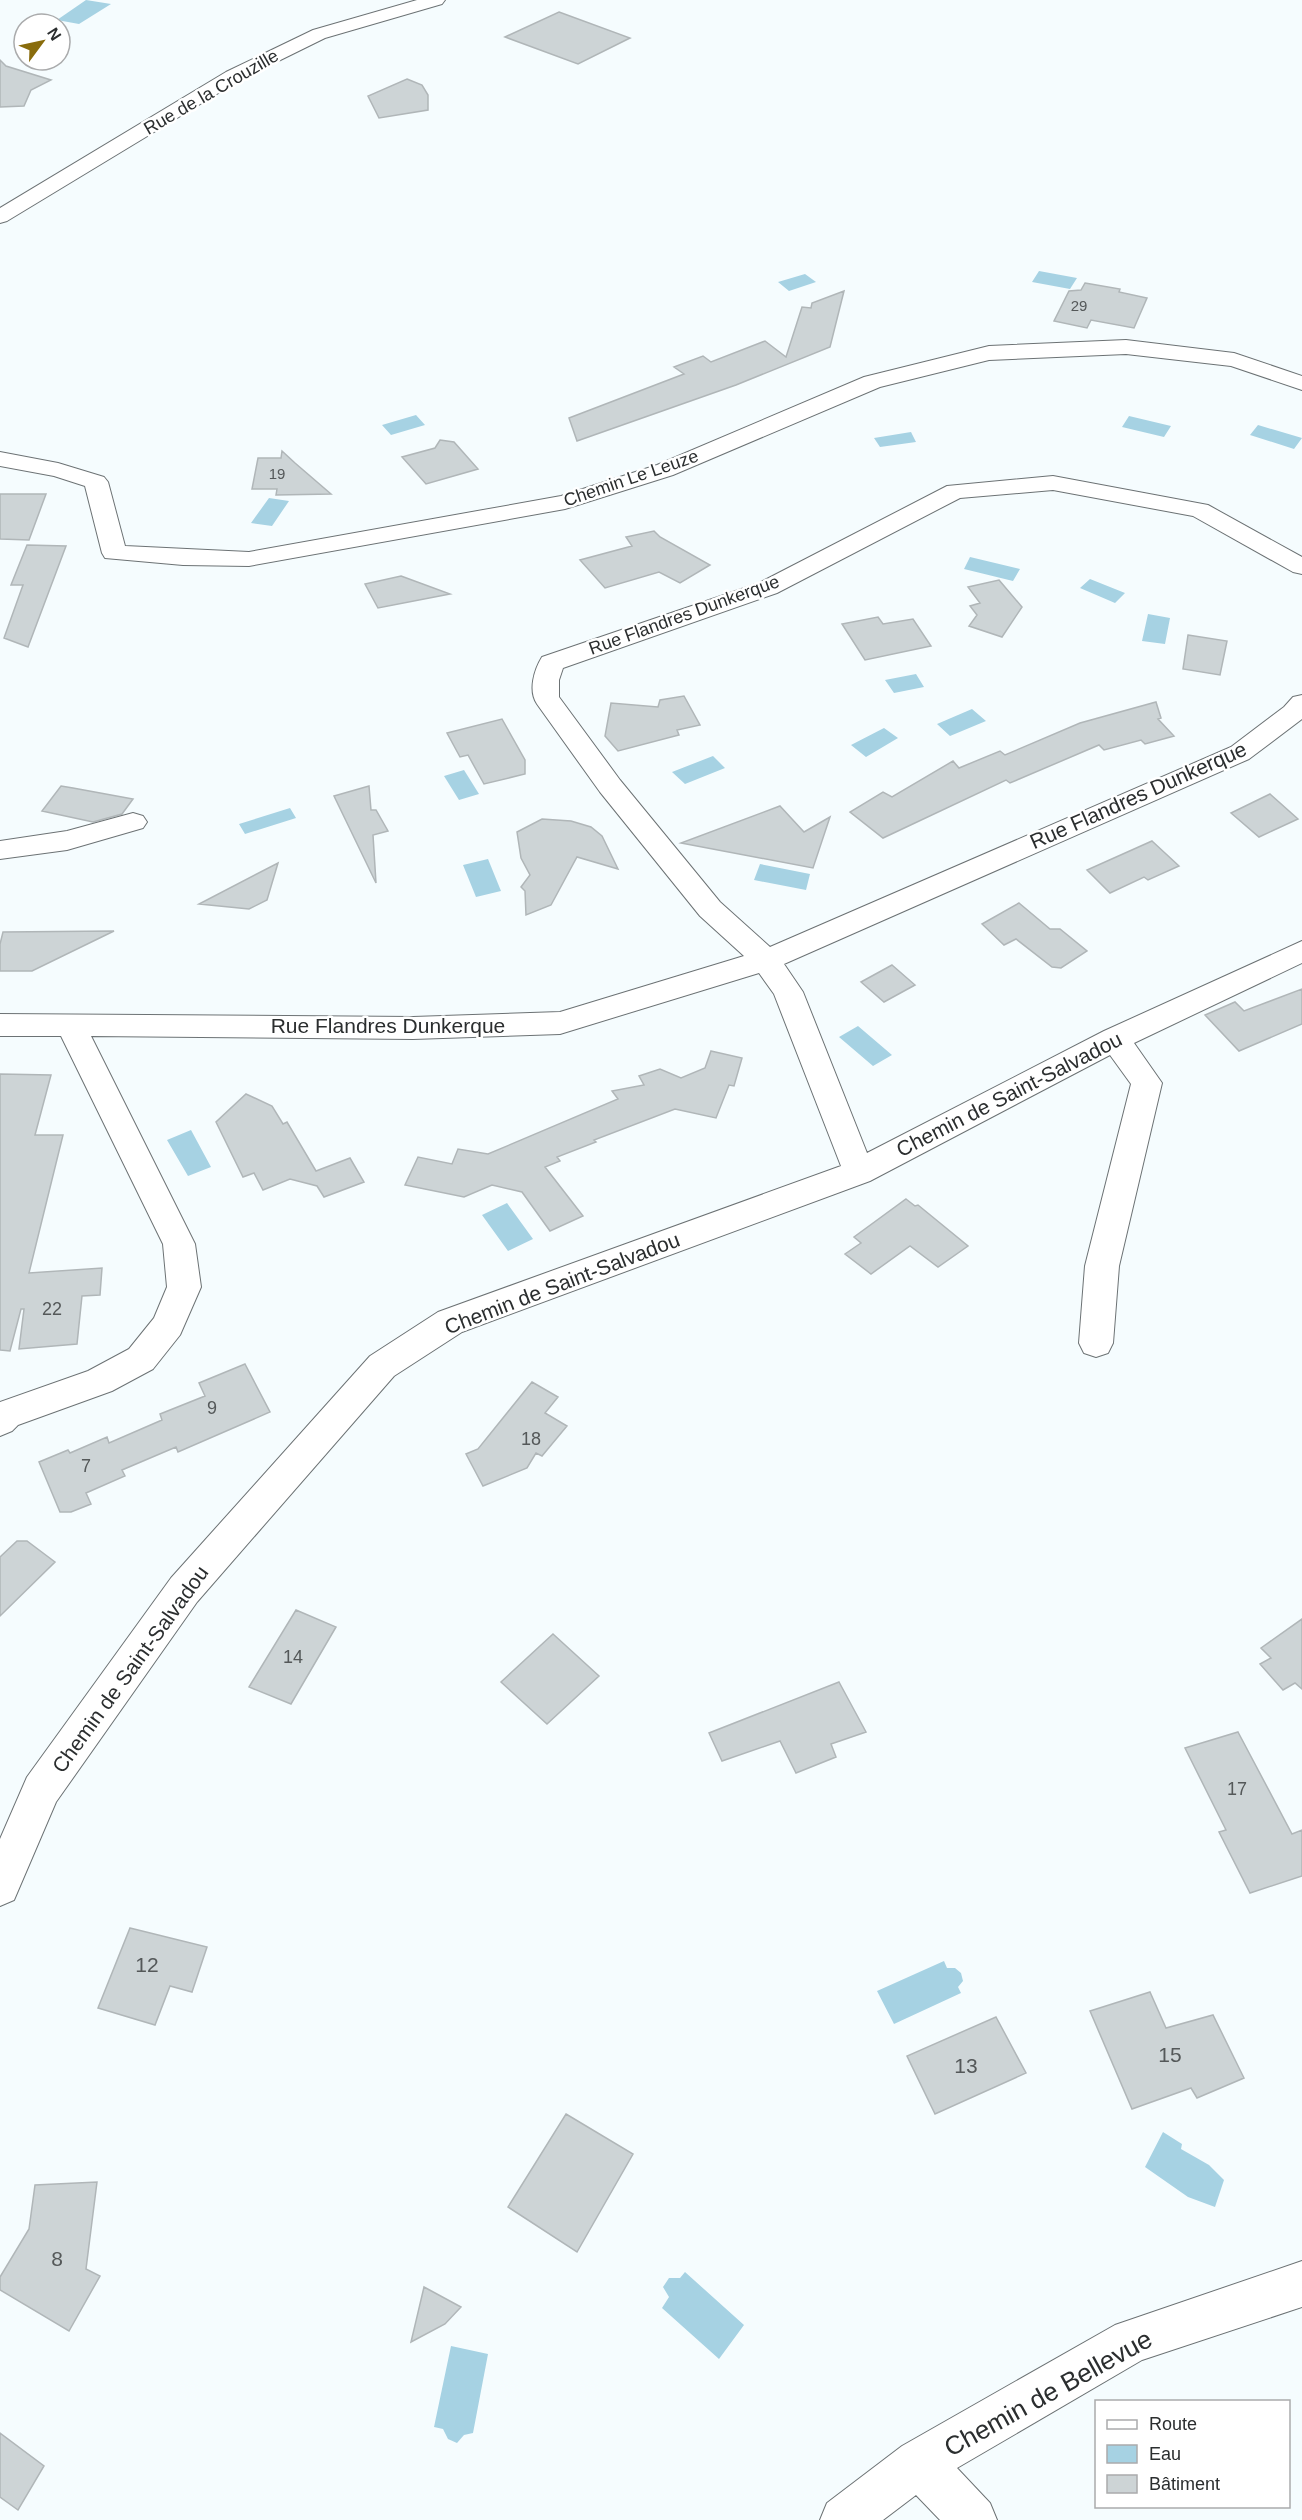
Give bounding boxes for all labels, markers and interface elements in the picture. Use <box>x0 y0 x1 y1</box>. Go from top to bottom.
north arrow <box>12 12 72 72</box>
text: N <box>44 25 64 44</box>
street label: Rue de la Crouzille <box>140 45 282 139</box>
house number: 29 <box>1071 297 1087 314</box>
street label: Chemin Le Leuze <box>561 446 701 510</box>
house number: 19 <box>269 465 285 482</box>
street label: Rue Flandres Dunkerque <box>586 571 782 659</box>
street label: Rue Flandres Dunkerque <box>1026 737 1250 853</box>
street label: Rue Flandres Dunkerque <box>271 1014 505 1037</box>
street label: Chemin de Saint-Salvadou <box>892 1027 1126 1161</box>
street label: Chemin de Saint-Salvadou <box>441 1227 683 1339</box>
house number: 22 <box>42 1299 62 1319</box>
house number: 9 <box>207 1398 217 1418</box>
house number: 18 <box>521 1429 541 1449</box>
house number: 7 <box>81 1456 91 1476</box>
street label: Chemin de Saint-Salvadou <box>47 1561 213 1777</box>
house number: 14 <box>283 1647 303 1667</box>
house number: 17 <box>1227 1779 1247 1799</box>
house number: 12 <box>135 1953 159 1976</box>
house number: 15 <box>1158 2043 1182 2066</box>
house number: 13 <box>954 2054 978 2077</box>
house number: 8 <box>51 2247 63 2270</box>
street label: Chemin de Bellevue <box>939 2323 1157 2463</box>
legend <box>1095 2400 1290 2508</box>
text: Route <box>1149 2414 1197 2434</box>
text: Eau <box>1149 2444 1181 2464</box>
text: Bâtiment <box>1149 2474 1220 2494</box>

